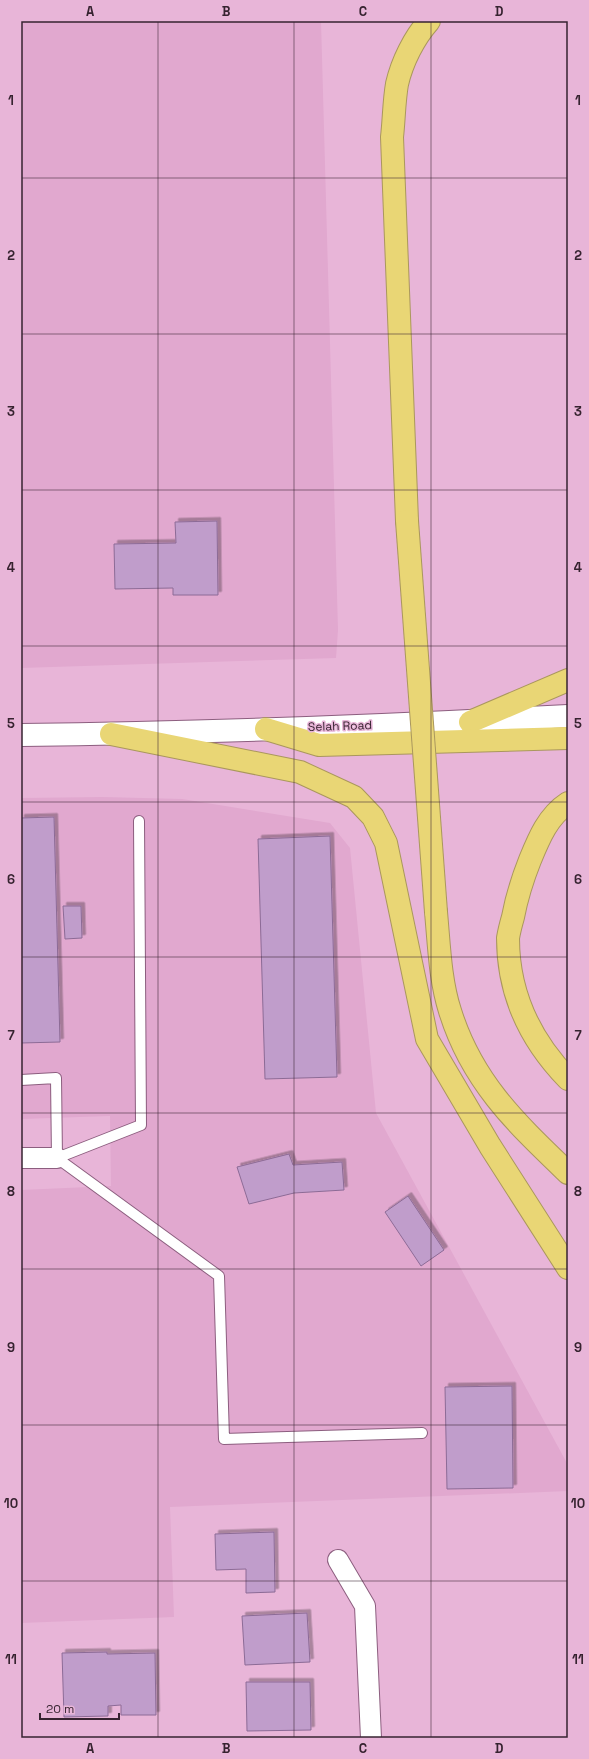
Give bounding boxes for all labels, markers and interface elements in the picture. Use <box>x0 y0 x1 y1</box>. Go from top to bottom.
text: A <box>86 3 95 20</box>
text: B <box>222 3 231 20</box>
text: C <box>359 3 367 20</box>
text: D <box>495 3 504 20</box>
text: 1 <box>8 92 14 109</box>
text: 1 <box>575 92 581 109</box>
text: 2 <box>7 247 15 264</box>
text: 2 <box>574 247 582 264</box>
text: 3 <box>7 403 15 420</box>
text: 3 <box>574 403 582 420</box>
text: 4 <box>7 559 15 576</box>
text: 4 <box>574 559 582 576</box>
text: 5 <box>7 715 15 732</box>
text: 5 <box>574 715 582 732</box>
street label: Selah Road <box>308 717 372 735</box>
text: 6 <box>7 871 15 888</box>
text: 6 <box>574 871 582 888</box>
text: 7 <box>7 1027 15 1044</box>
text: 7 <box>574 1027 582 1044</box>
text: 8 <box>7 1183 15 1200</box>
text: 8 <box>574 1183 582 1200</box>
text: 9 <box>7 1339 15 1356</box>
text: 9 <box>574 1339 582 1356</box>
text: 10 <box>4 1495 18 1512</box>
text: 10 <box>571 1495 585 1512</box>
text: 11 <box>5 1651 17 1668</box>
text: 11 <box>572 1651 584 1668</box>
scale bar <box>40 1695 119 1721</box>
text: 20 m <box>46 1701 74 1717</box>
text: A <box>86 1740 95 1757</box>
text: B <box>222 1740 231 1757</box>
text: C <box>359 1740 367 1757</box>
text: D <box>495 1740 504 1757</box>

